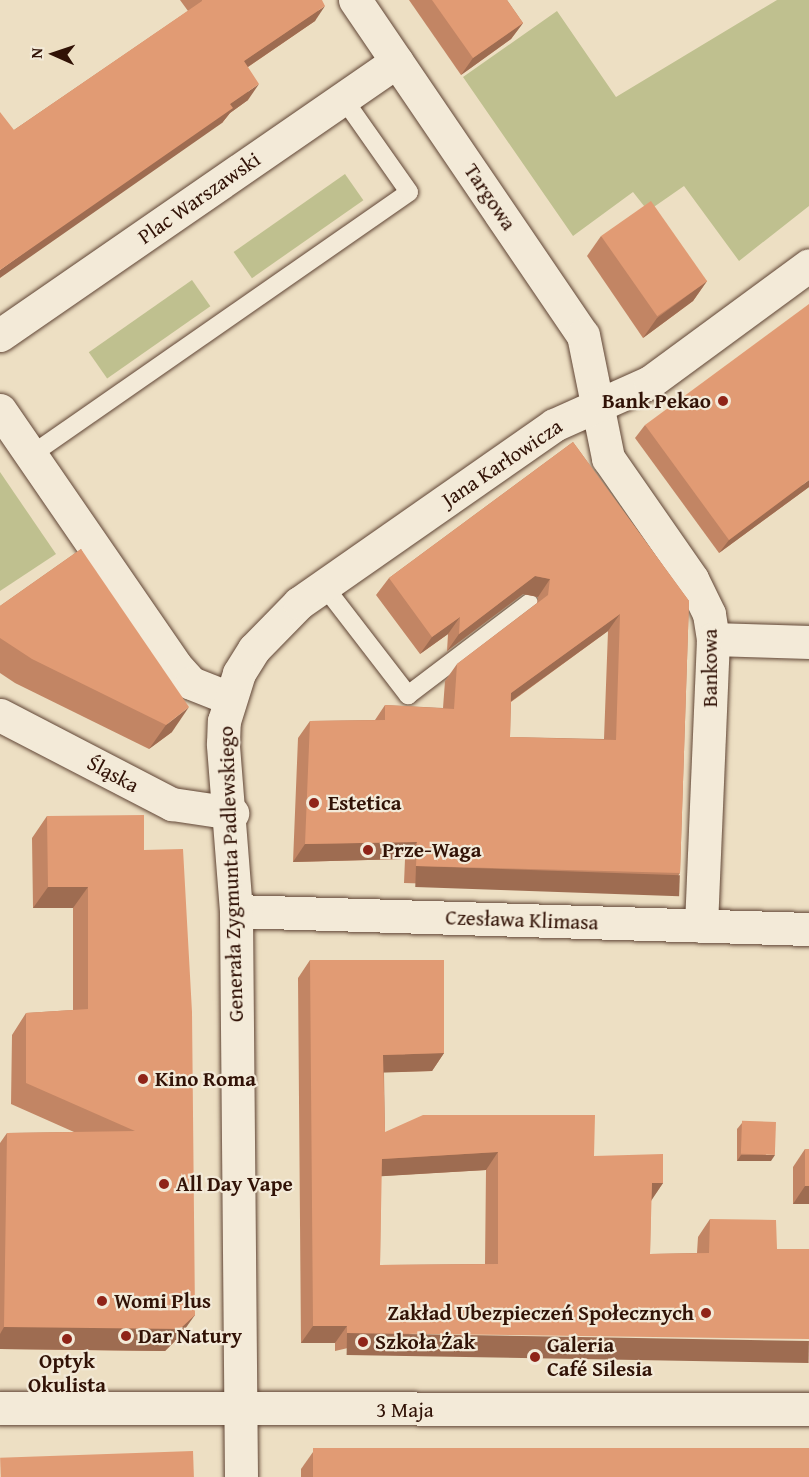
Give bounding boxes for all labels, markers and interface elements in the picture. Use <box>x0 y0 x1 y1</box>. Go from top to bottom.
north arrow <box>24 24 84 84</box>
text: N <box>24 47 48 59</box>
street label: Plac Warszawski <box>133 146 265 250</box>
street label: Targowa <box>459 159 521 235</box>
place label: Bank Pekao <box>602 388 711 414</box>
marker: Bank Pekao <box>716 394 730 408</box>
street label: Jana Karłowicza <box>437 414 567 512</box>
street label: Bankowa <box>697 629 723 707</box>
street label: Generała Zygmunta Padlewskiego <box>213 726 249 1022</box>
street label: Śląska <box>83 750 143 798</box>
place label: Estetica <box>328 790 401 816</box>
marker: Estetica <box>305 794 323 812</box>
place label: Prze-Waga <box>382 837 481 863</box>
marker: Prze-Waga <box>359 841 377 859</box>
street label: Czesława Klimasa <box>445 905 599 935</box>
place label: Kino Roma <box>155 1066 256 1092</box>
marker: Kino Roma <box>136 1072 150 1086</box>
place label: All Day Vape <box>176 1171 293 1197</box>
marker: All Day Vape <box>157 1177 171 1191</box>
place label: Womi Plus <box>114 1288 211 1314</box>
marker: Womi Plus <box>95 1294 109 1308</box>
place label: Zakład Ubezpieczeń Społecznych <box>388 1300 694 1326</box>
marker: Zakład Ubezpieczeń Społecznych <box>699 1306 713 1320</box>
place label: Dar Natury <box>138 1323 242 1349</box>
marker: Dar Natury <box>119 1329 133 1343</box>
place label: Szkoła Żak <box>375 1329 475 1355</box>
marker: Optyk Okulista <box>60 1332 74 1346</box>
place label: Galeria Café Silesia <box>547 1332 653 1382</box>
marker: Szkoła Żak <box>356 1335 370 1349</box>
place label: Optyk Okulista <box>28 1348 106 1398</box>
marker: Galeria Café Silesia <box>528 1350 542 1364</box>
street label: 3 Maja <box>376 1397 434 1423</box>

